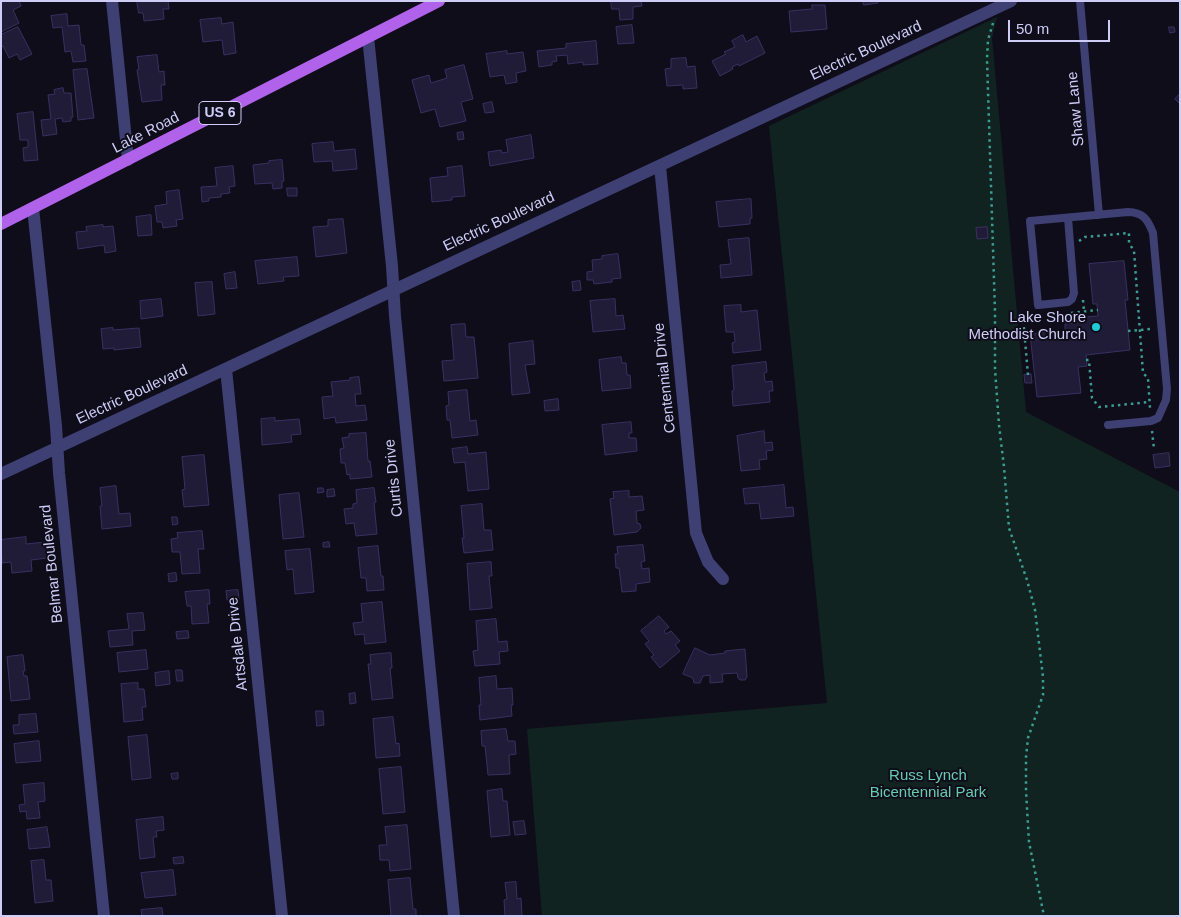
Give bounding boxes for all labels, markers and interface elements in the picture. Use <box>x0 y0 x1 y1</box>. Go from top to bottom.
scale bar <box>1011 10 1114 42</box>
street label: Electric Boulevard <box>807 17 925 85</box>
text: 50 m <box>1016 20 1049 37</box>
street label: Shaw Lane <box>1064 71 1088 147</box>
road number: US 6 <box>199 102 241 125</box>
street label: Lake Road <box>110 109 182 157</box>
street label: Electric Boulevard <box>440 188 558 256</box>
place label: Lake Shore Methodist Church <box>968 309 1086 344</box>
marker: Lake Shore Methodist Church <box>1090 321 1102 333</box>
street label: Centennial Drive <box>650 322 680 434</box>
street label: Electric Boulevard <box>73 361 191 429</box>
street label: Curtis Drive <box>381 438 407 518</box>
street label: Belmar Boulevard <box>37 504 67 624</box>
street label: Artsdale Drive <box>224 596 252 692</box>
park label: Russ Lynch Bicentennial Park <box>870 767 986 802</box>

